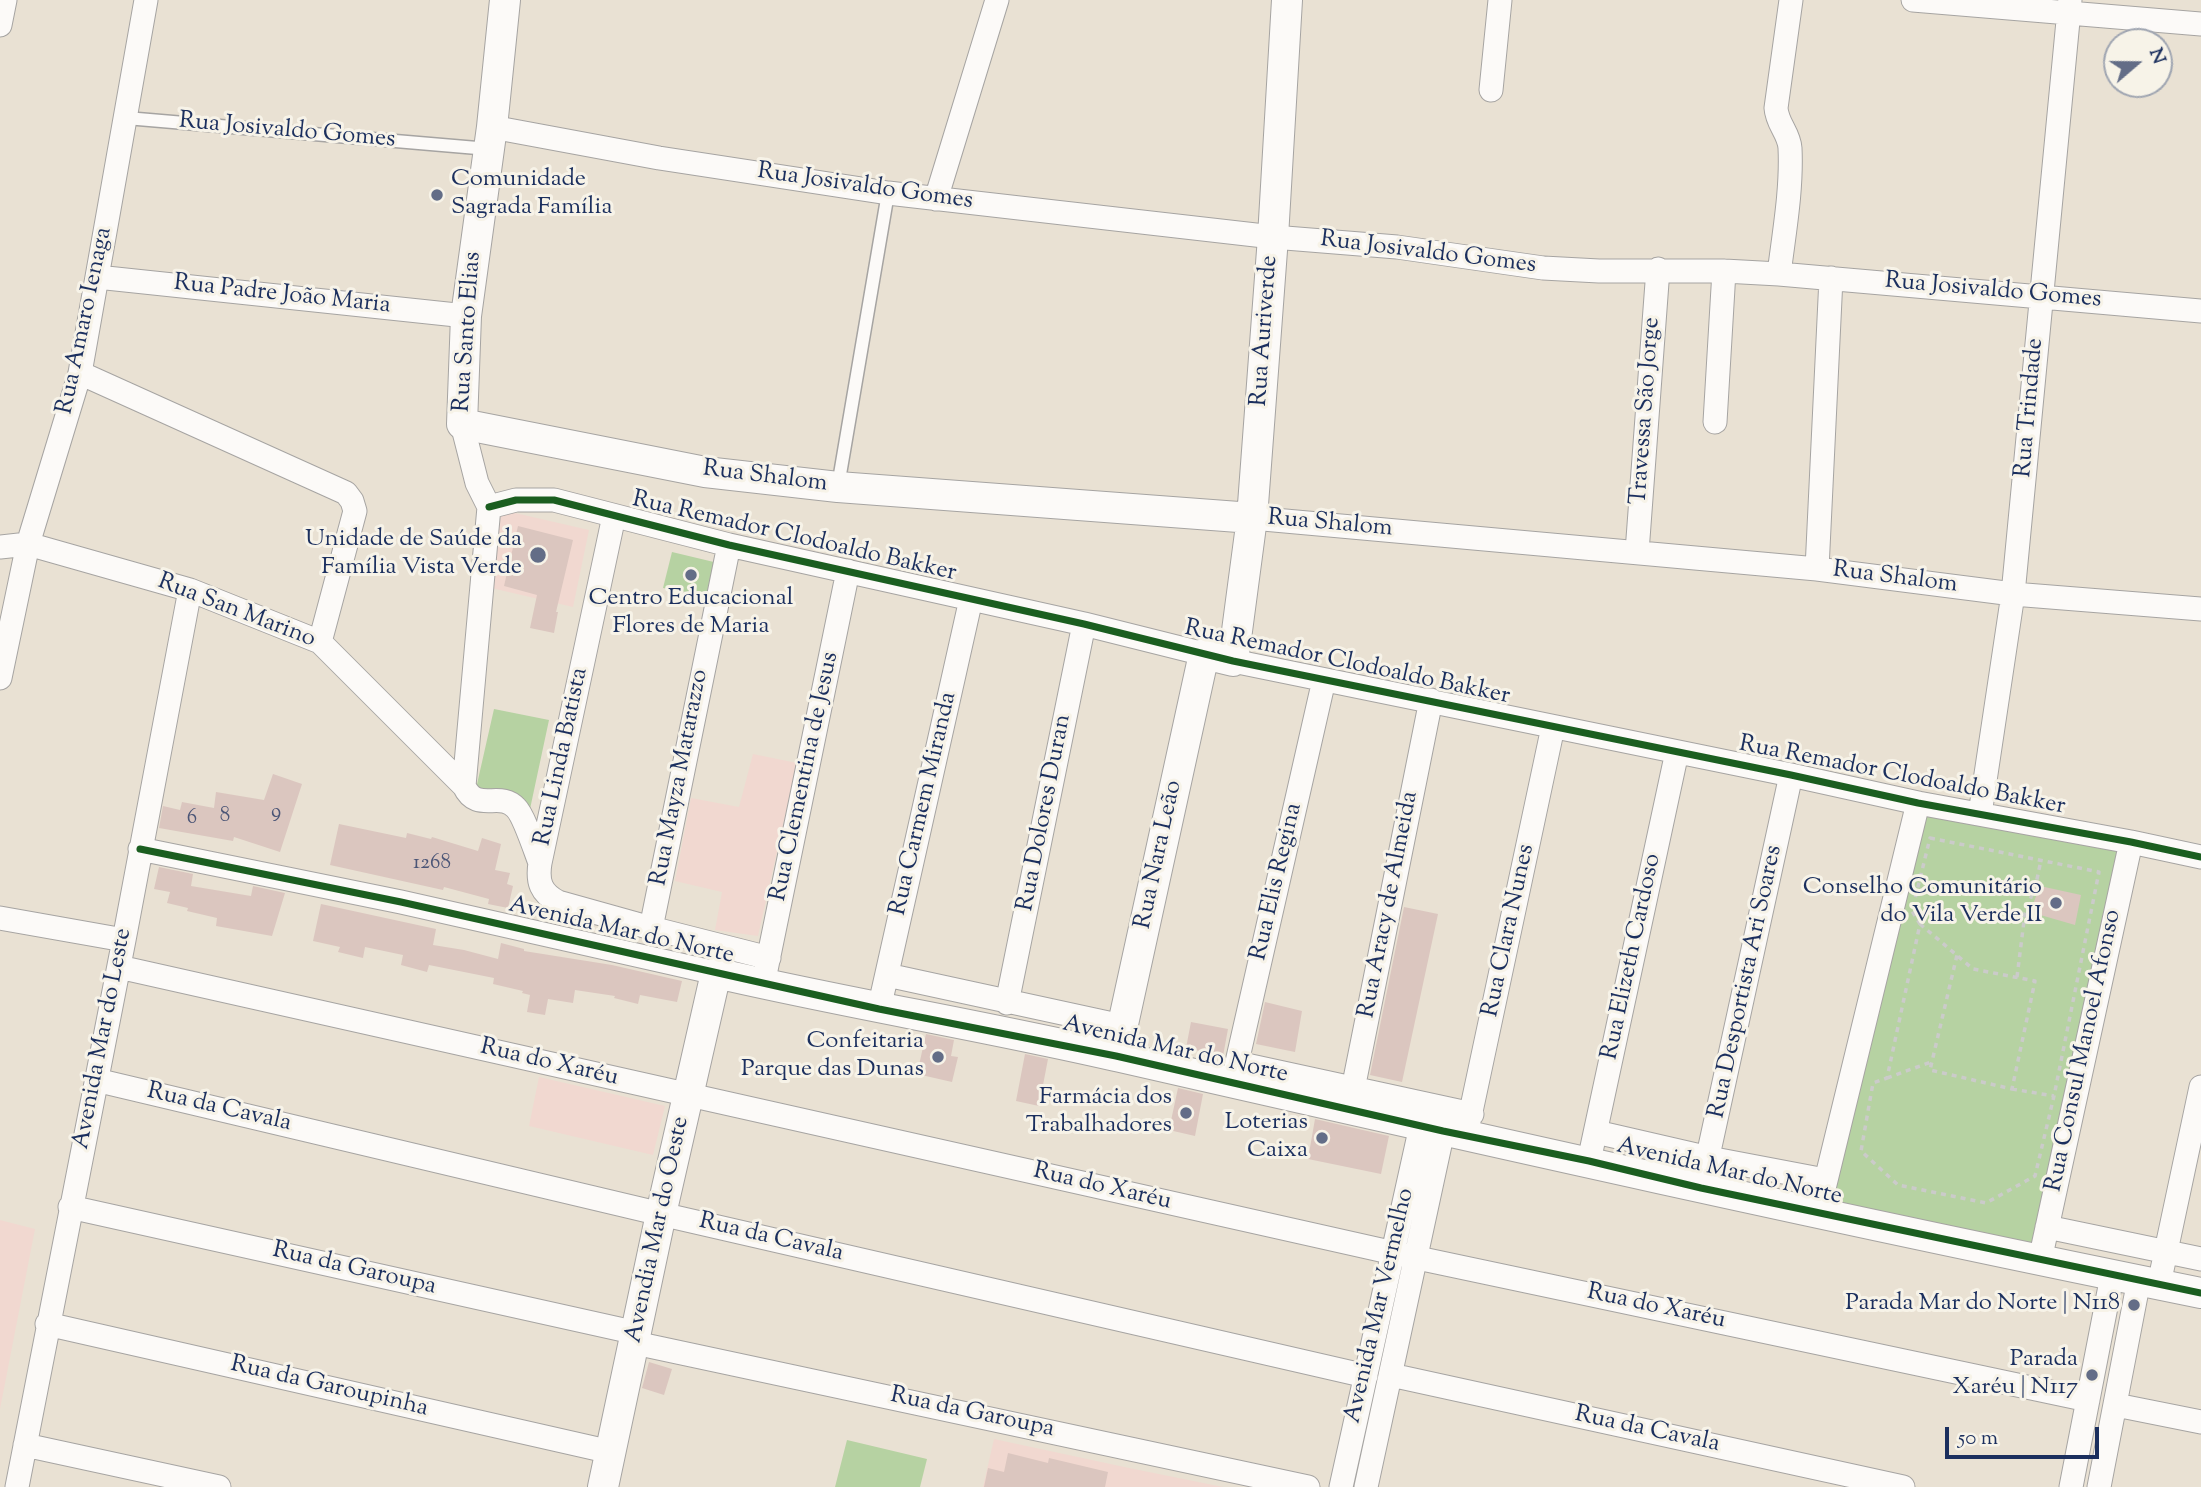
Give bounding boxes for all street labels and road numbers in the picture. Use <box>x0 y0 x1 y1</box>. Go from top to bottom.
street label: Rua Josivaldo Gomes <box>177 108 397 156</box>
street label: Rua Josivaldo Gomes <box>755 159 975 217</box>
street label: Rua Amaro Ienaga <box>52 225 120 417</box>
street label: Rua Josivaldo Gomes <box>1318 226 1538 282</box>
street label: Rua Santo Elias <box>449 251 489 413</box>
street label: Rua Auriverde <box>1246 255 1286 407</box>
street label: Rua Josivaldo Gomes <box>1883 268 2103 316</box>
street label: Rua Padre João Maria <box>172 270 392 322</box>
street label: Travessa São Jorge <box>1626 316 1668 506</box>
street label: Rua Trindade <box>2011 337 2051 479</box>
street label: Rua Shalom <box>701 456 829 500</box>
street label: Rua Remador Clodoaldo Bakker <box>629 487 959 589</box>
street label: Rua Shalom <box>1266 505 1394 545</box>
street label: Rua Shalom <box>1831 557 1959 601</box>
street label: Rua San Marino <box>153 569 319 655</box>
street label: Rua Remador Clodoaldo Bakker <box>1182 615 1512 713</box>
street label: Rua Clementina de Jesus <box>765 650 847 904</box>
street label: Rua Linda Batista <box>530 665 596 849</box>
street label: Rua Mayza Matarazzo <box>646 667 716 889</box>
street label: Rua Carmem Miranda <box>885 689 965 919</box>
street label: Rua Dolores Duran <box>1013 712 1079 914</box>
street label: Rua Remador Clodoaldo Bakker <box>1736 731 2068 823</box>
street label: Rua Nara Leão <box>1130 778 1190 932</box>
street label: Rua Aracy de Almeida <box>1354 789 1426 1021</box>
street label: Rua Elis Regina <box>1246 801 1310 963</box>
street label: Rua Clara Nunes <box>1478 842 1542 1020</box>
street label: Rua Desportista Ari Soares <box>1704 843 1790 1121</box>
street label: Rua Elizeth Cardoso <box>1597 851 1669 1063</box>
street label: Avenida Mar do Norte <box>505 892 737 972</box>
street label: Rua Consul Manoel Afonso <box>2041 907 2129 1195</box>
street label: Avenida Mar do Leste <box>68 926 140 1152</box>
street label: Avenida Mar do Norte <box>1059 1011 1291 1091</box>
street label: Rua do Xaréu <box>477 1034 621 1094</box>
street label: Rua da Cavala <box>144 1078 294 1140</box>
street label: Avendia Mar do Oeste <box>621 1114 697 1346</box>
street label: Avenida Mar do Norte <box>1613 1133 1845 1213</box>
street label: Rua do Xaréu <box>1030 1158 1174 1218</box>
street label: Avenida Mar Vermelho <box>1340 1186 1422 1426</box>
street label: Rua da Cavala <box>696 1208 846 1270</box>
street label: Rua da Garoupa <box>269 1237 439 1303</box>
street label: Rua do Xaréu <box>1584 1279 1728 1337</box>
street label: Rua da Garoupinha <box>227 1351 431 1425</box>
street label: Rua da Garoupa <box>887 1383 1057 1445</box>
street label: Rua da Cavala <box>1572 1402 1722 1460</box>

